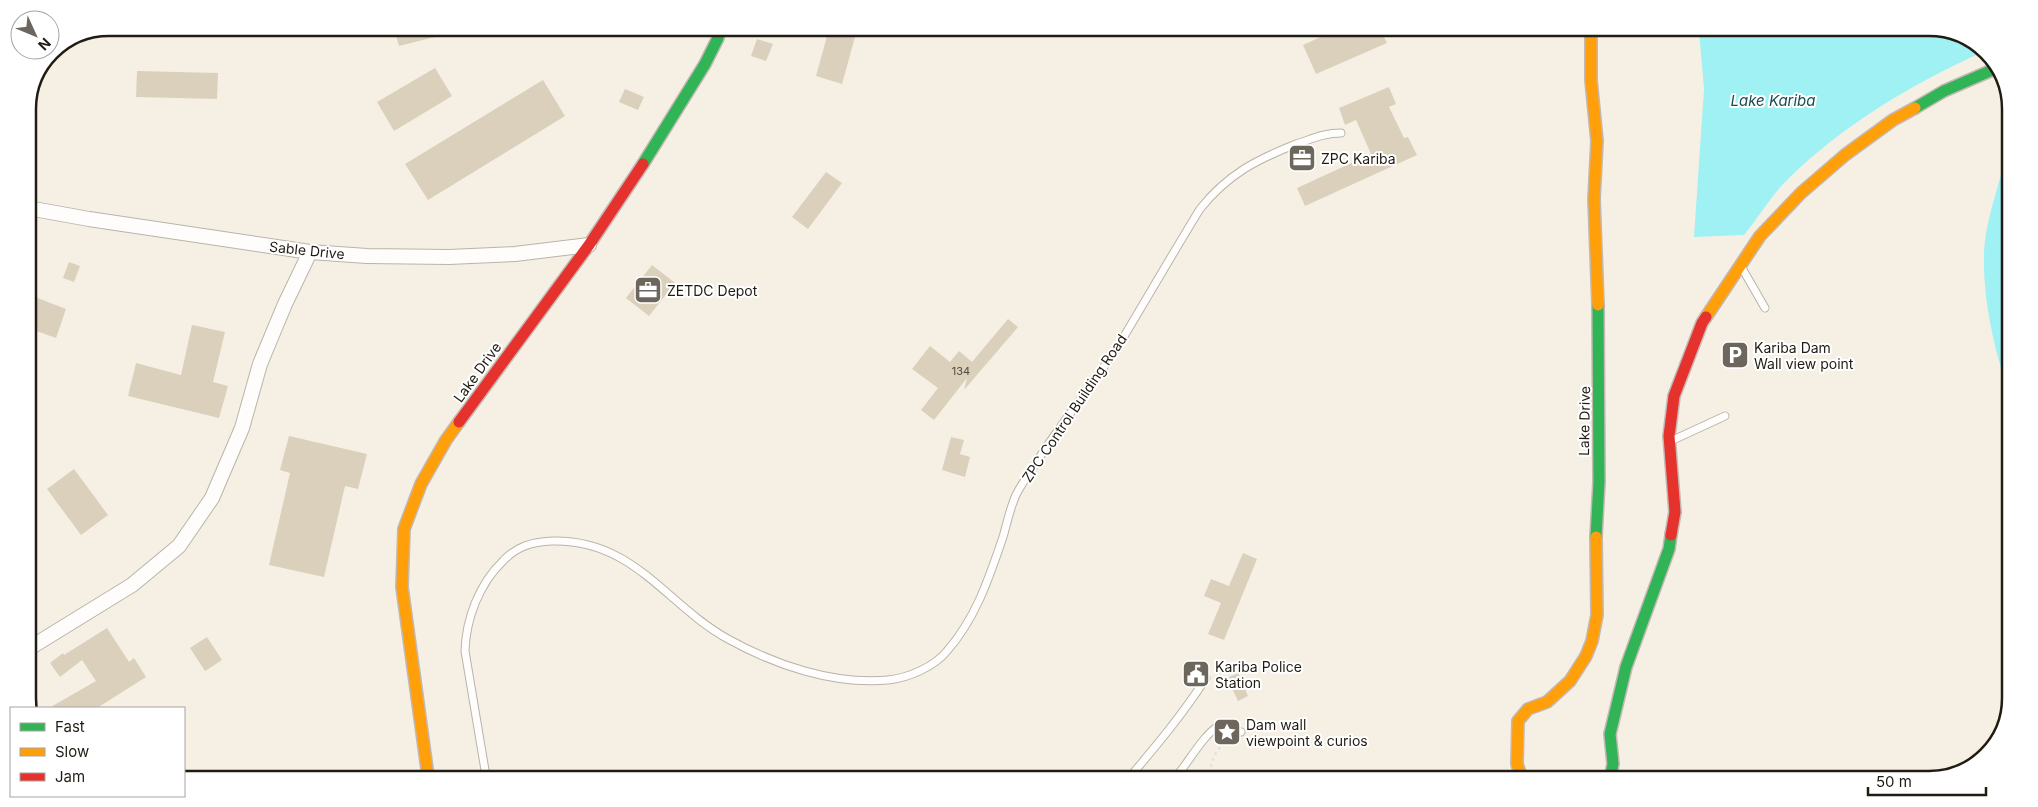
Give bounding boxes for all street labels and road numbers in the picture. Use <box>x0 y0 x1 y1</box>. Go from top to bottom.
street label: Sable Drive <box>268 238 346 262</box>
street label: ZPC Control Building Road <box>1018 331 1130 485</box>
street label: Lake Drive <box>450 339 504 405</box>
street label: Lake Drive <box>1575 386 1593 456</box>

